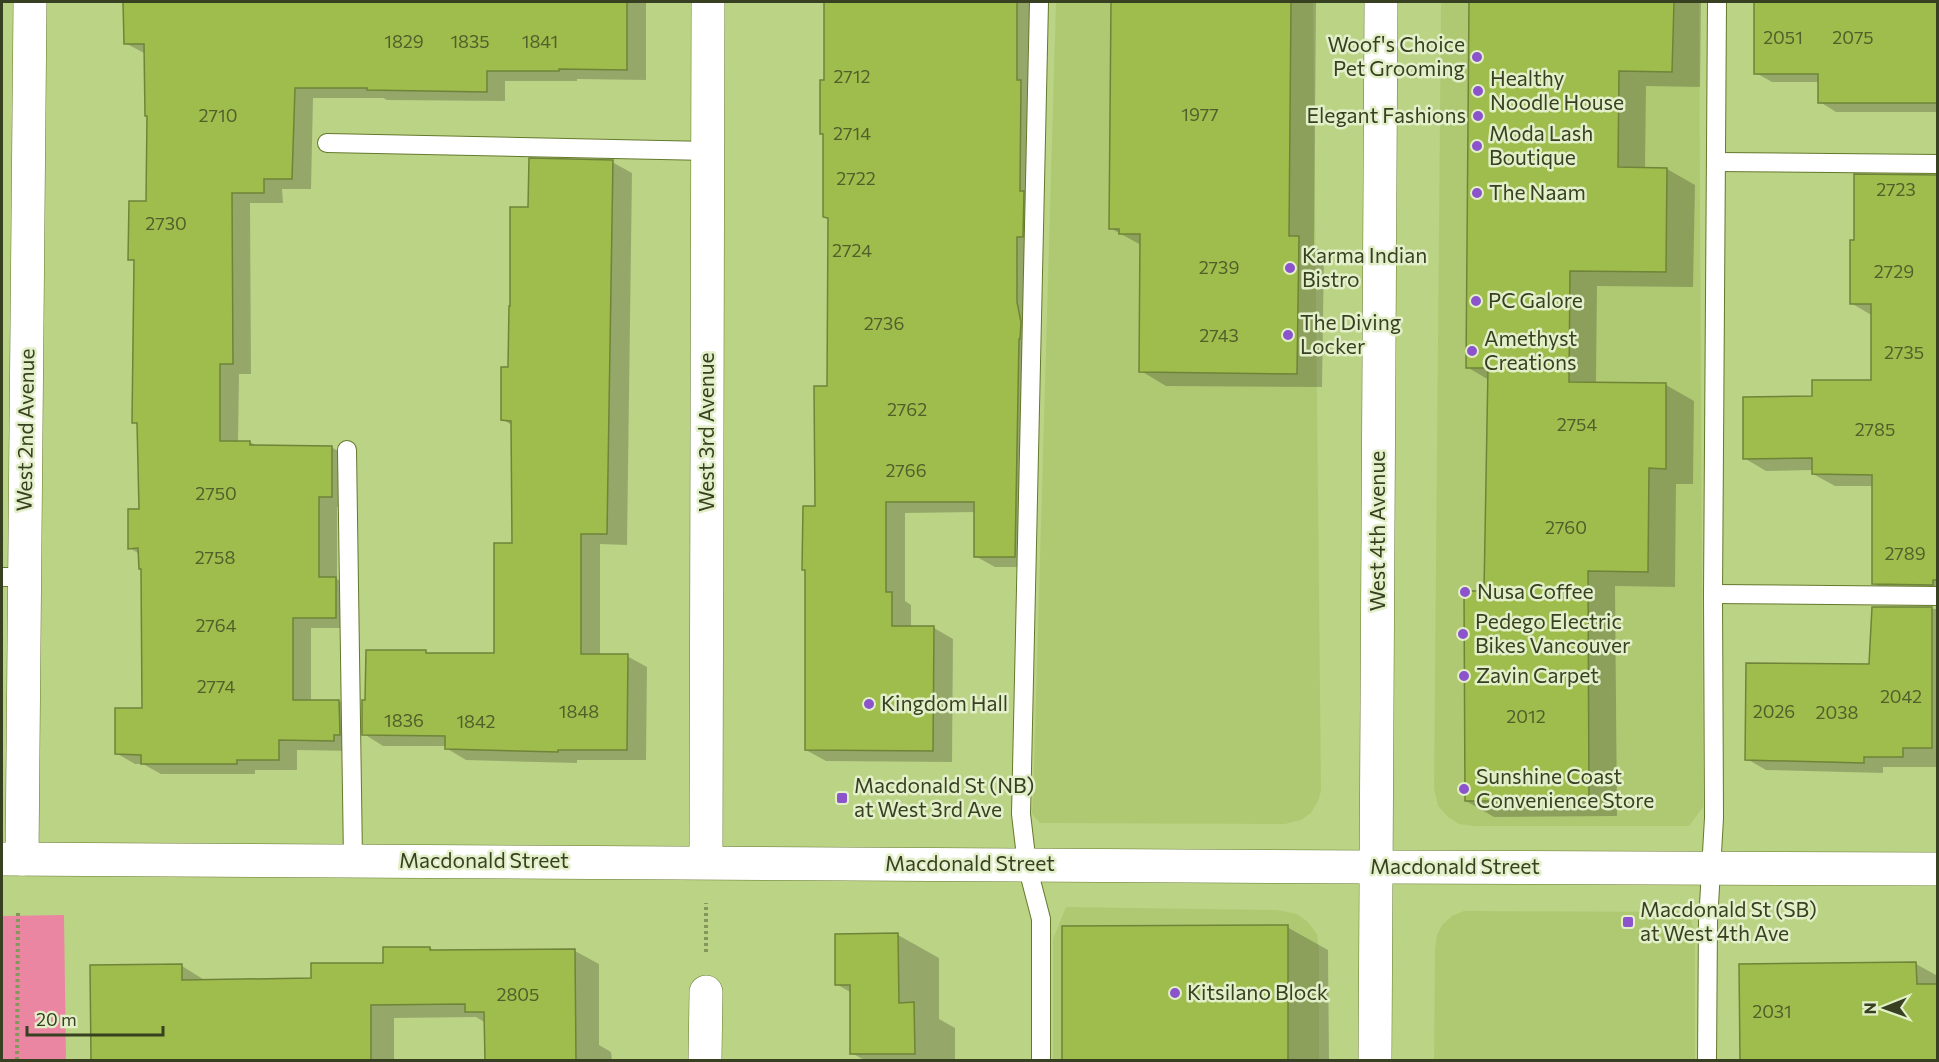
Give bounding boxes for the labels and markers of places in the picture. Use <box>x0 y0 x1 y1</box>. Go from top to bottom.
place label: Woof's Choice Pet Grooming <box>1327 31 1465 80</box>
marker: Woof's Choice Pet Grooming <box>1470 50 1484 64</box>
place label: Healthy Noodle House <box>1490 65 1624 114</box>
marker: Healthy Noodle House <box>1471 84 1485 98</box>
place label: Elegant Fashions <box>1307 102 1466 127</box>
marker: Elegant Fashions <box>1471 109 1485 123</box>
place label: Moda Lash Boutique <box>1489 120 1593 169</box>
marker: Moda Lash Boutique <box>1470 139 1484 153</box>
place label: The Naam <box>1489 179 1586 204</box>
marker: The Naam <box>1470 186 1484 200</box>
place label: Karma Indian Bistro <box>1302 242 1427 291</box>
marker: Karma Indian Bistro <box>1283 261 1297 275</box>
place label: PC Galore <box>1488 287 1583 312</box>
marker: PC Galore <box>1469 294 1483 308</box>
place label: The Diving Locker <box>1300 309 1401 358</box>
place label: Amethyst Creations <box>1484 325 1577 374</box>
marker: The Diving Locker <box>1281 328 1295 342</box>
marker: Amethyst Creations <box>1465 344 1479 358</box>
place label: Nusa Coffee <box>1477 578 1594 603</box>
marker: Nusa Coffee <box>1458 585 1472 599</box>
place label: Pedego Electric Bikes Vancouver <box>1475 608 1630 657</box>
marker: Pedego Electric Bikes Vancouver <box>1456 627 1470 641</box>
place label: Zavin Carpet <box>1476 662 1599 687</box>
marker: Zavin Carpet <box>1457 669 1471 683</box>
place label: Kingdom Hall <box>881 690 1008 715</box>
marker: Kingdom Hall <box>862 697 876 711</box>
place label: Sunshine Coast Convenience Store <box>1476 763 1654 812</box>
place label: Macdonald St (NB) at West 3rd Ave <box>854 772 1034 821</box>
marker: Sunshine Coast Convenience Store <box>1457 782 1471 796</box>
marker: Macdonald St (NB) at West 3rd Ave <box>835 791 849 805</box>
place label: Macdonald St (SB) at West 4th Ave <box>1640 896 1817 945</box>
marker: Macdonald St (SB) at West 4th Ave <box>1621 915 1635 929</box>
place label: Kitsilano Block <box>1187 979 1328 1004</box>
marker: Kitsilano Block <box>1168 986 1182 1000</box>

